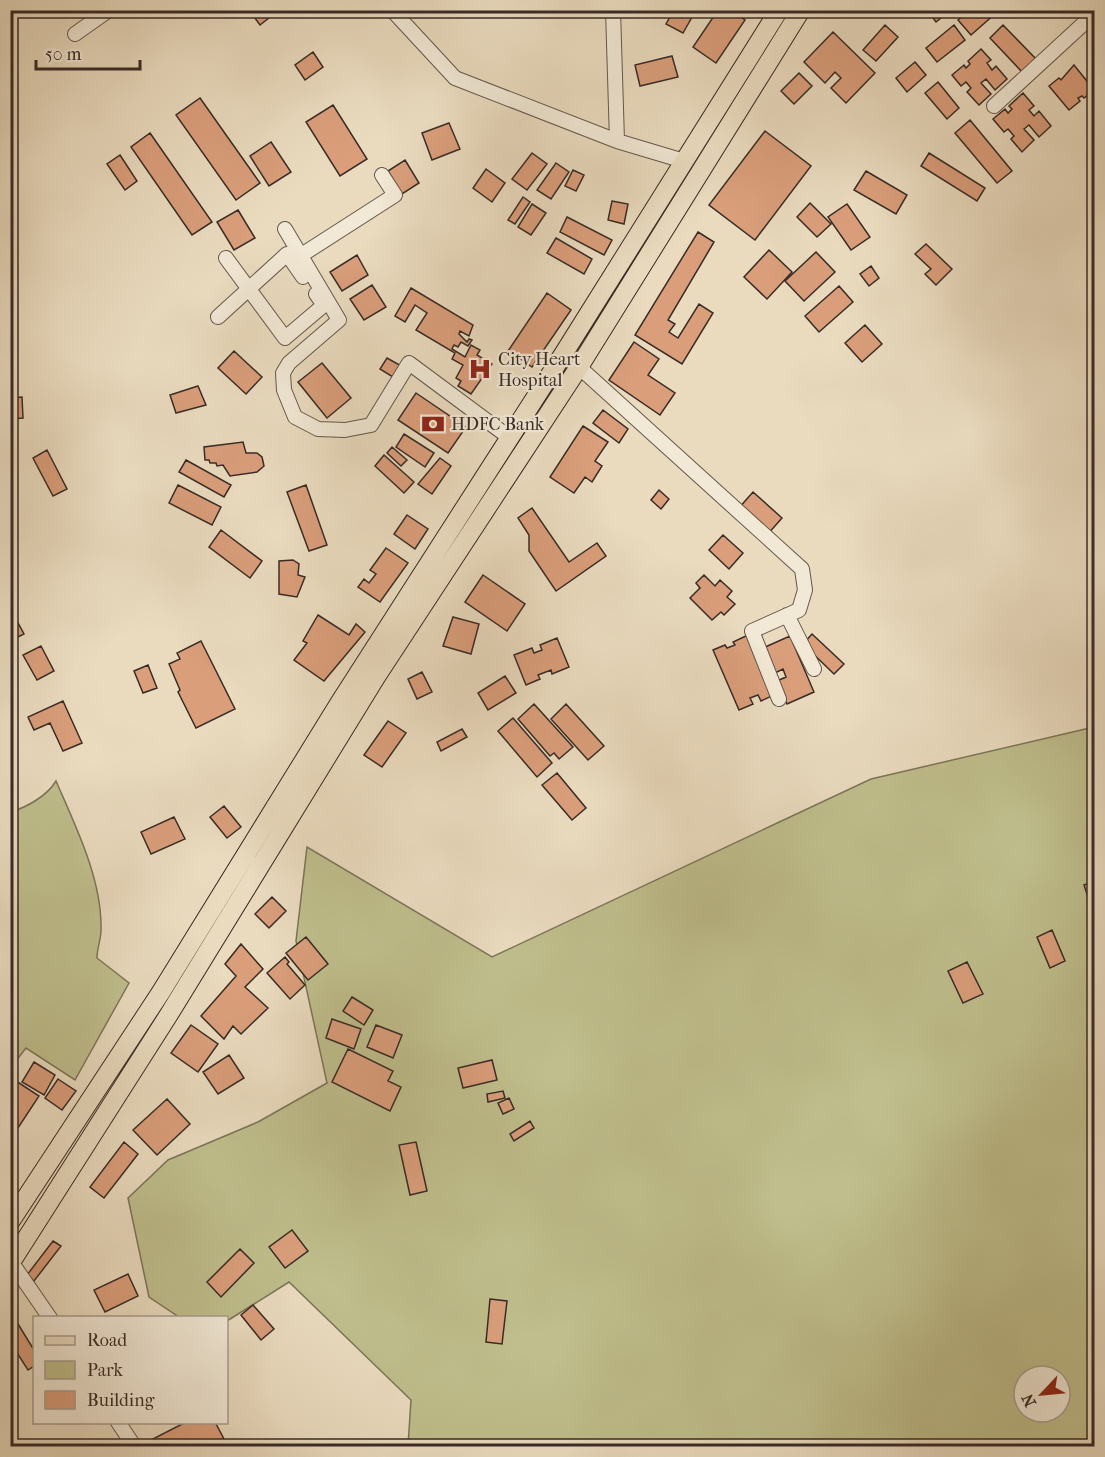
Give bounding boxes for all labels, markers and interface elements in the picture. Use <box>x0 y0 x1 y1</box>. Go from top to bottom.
scale bar <box>36 33 140 71</box>
text: 50 m <box>45 44 82 65</box>
place label: City Heart Hospital <box>498 349 581 391</box>
hospital icon: City Heart Hospital <box>467 356 493 382</box>
bank icon: HDFC Bank <box>420 411 446 437</box>
place label: HDFC Bank <box>451 414 545 435</box>
legend <box>33 1316 228 1424</box>
text: Road <box>87 1330 127 1351</box>
text: Park <box>87 1360 124 1381</box>
north arrow <box>1012 1364 1072 1424</box>
text: Building <box>87 1390 155 1411</box>
text: N <box>1017 1390 1040 1410</box>

